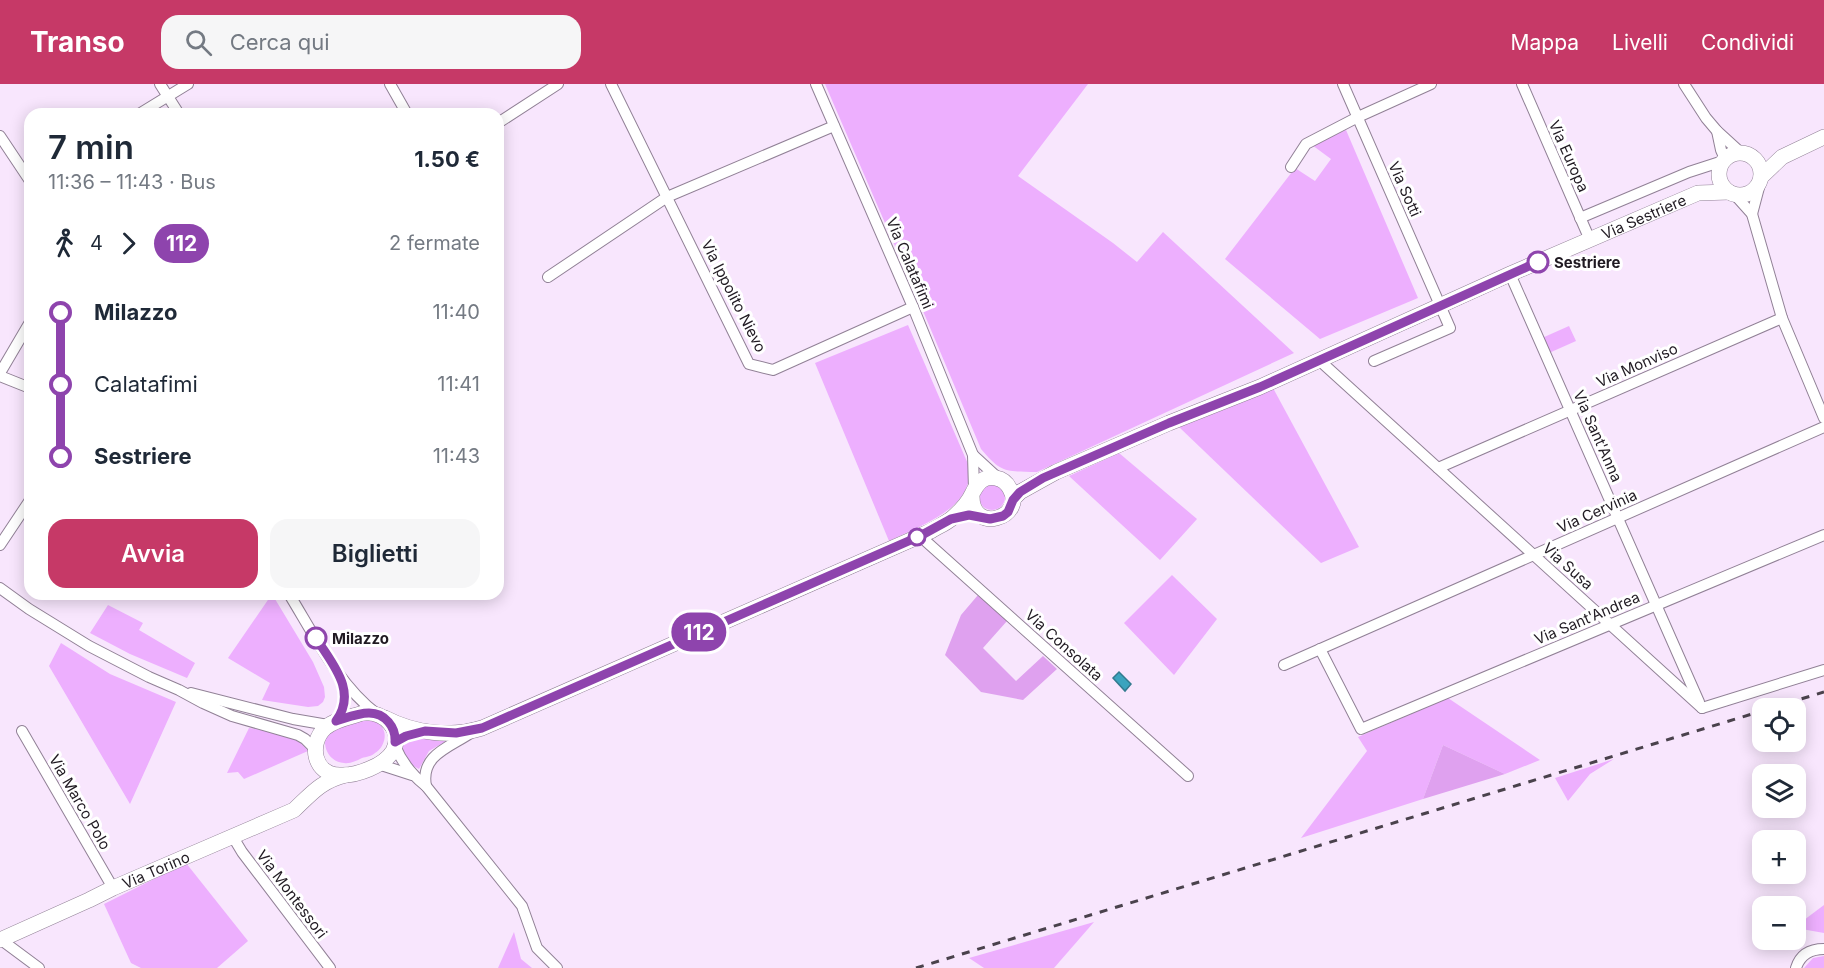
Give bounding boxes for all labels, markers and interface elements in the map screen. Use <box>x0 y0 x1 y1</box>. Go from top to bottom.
search box <box>161 15 581 69</box>
text: Transo <box>30 25 125 59</box>
icon: search <box>182 26 215 59</box>
text: Cerca qui <box>230 29 330 55</box>
text: Mappa <box>1511 30 1579 55</box>
text: Livelli <box>1612 30 1668 55</box>
text: Condividi <box>1701 30 1794 55</box>
street label: Via Europa <box>1545 117 1593 195</box>
text: 7 min <box>48 127 134 167</box>
text: 1.50 € <box>414 146 480 172</box>
street label: Via Sotti <box>1384 158 1426 220</box>
text: 11:36 – 11:43 · Bus <box>48 170 216 194</box>
street label: Via Sestriere <box>1598 190 1689 243</box>
street label: Via Calatafimi <box>882 214 938 312</box>
icon: walk <box>48 227 81 260</box>
icon: forward <box>112 227 145 260</box>
text: 4 <box>90 231 103 255</box>
text: 112 <box>166 231 197 256</box>
text: 2 fermate <box>389 231 480 255</box>
street label: Via Ippolito Nievo <box>697 237 771 355</box>
marker: Sestriere <box>1527 251 1549 273</box>
place label: Sestriere <box>1554 253 1621 272</box>
text: Milazzo <box>94 299 177 325</box>
text: 11:40 <box>432 300 480 324</box>
street label: Via Monviso <box>1593 339 1681 391</box>
text: Calatafimi <box>94 371 198 397</box>
text: 11:41 <box>437 372 480 396</box>
street label: Via Sant'Anna <box>1569 387 1627 485</box>
text: Sestriere <box>94 443 192 469</box>
text: 11:43 <box>433 444 480 468</box>
street label: Via Cervinia <box>1554 485 1640 537</box>
button: Avvia <box>48 519 258 588</box>
button: Biglietti <box>270 519 480 588</box>
unlabelled marker <box>908 528 926 546</box>
street label: Via Susa <box>1539 538 1597 594</box>
street label: Via Sant'Andrea <box>1531 587 1643 649</box>
street label: Via Consolata <box>1021 605 1107 685</box>
line badge: 112 <box>664 612 734 652</box>
text: 112 <box>683 620 715 645</box>
marker: Milazzo <box>305 627 327 649</box>
place label: Milazzo <box>332 629 389 648</box>
map controls <box>1752 698 1806 950</box>
button: locate <box>1752 698 1806 752</box>
street label: Via Marco Polo <box>45 751 115 853</box>
button: layers <box>1752 764 1806 818</box>
button: + <box>1752 830 1806 884</box>
street label: Via Montessori <box>253 846 331 942</box>
street label: Via Torino <box>119 847 192 892</box>
button: − <box>1752 896 1806 950</box>

